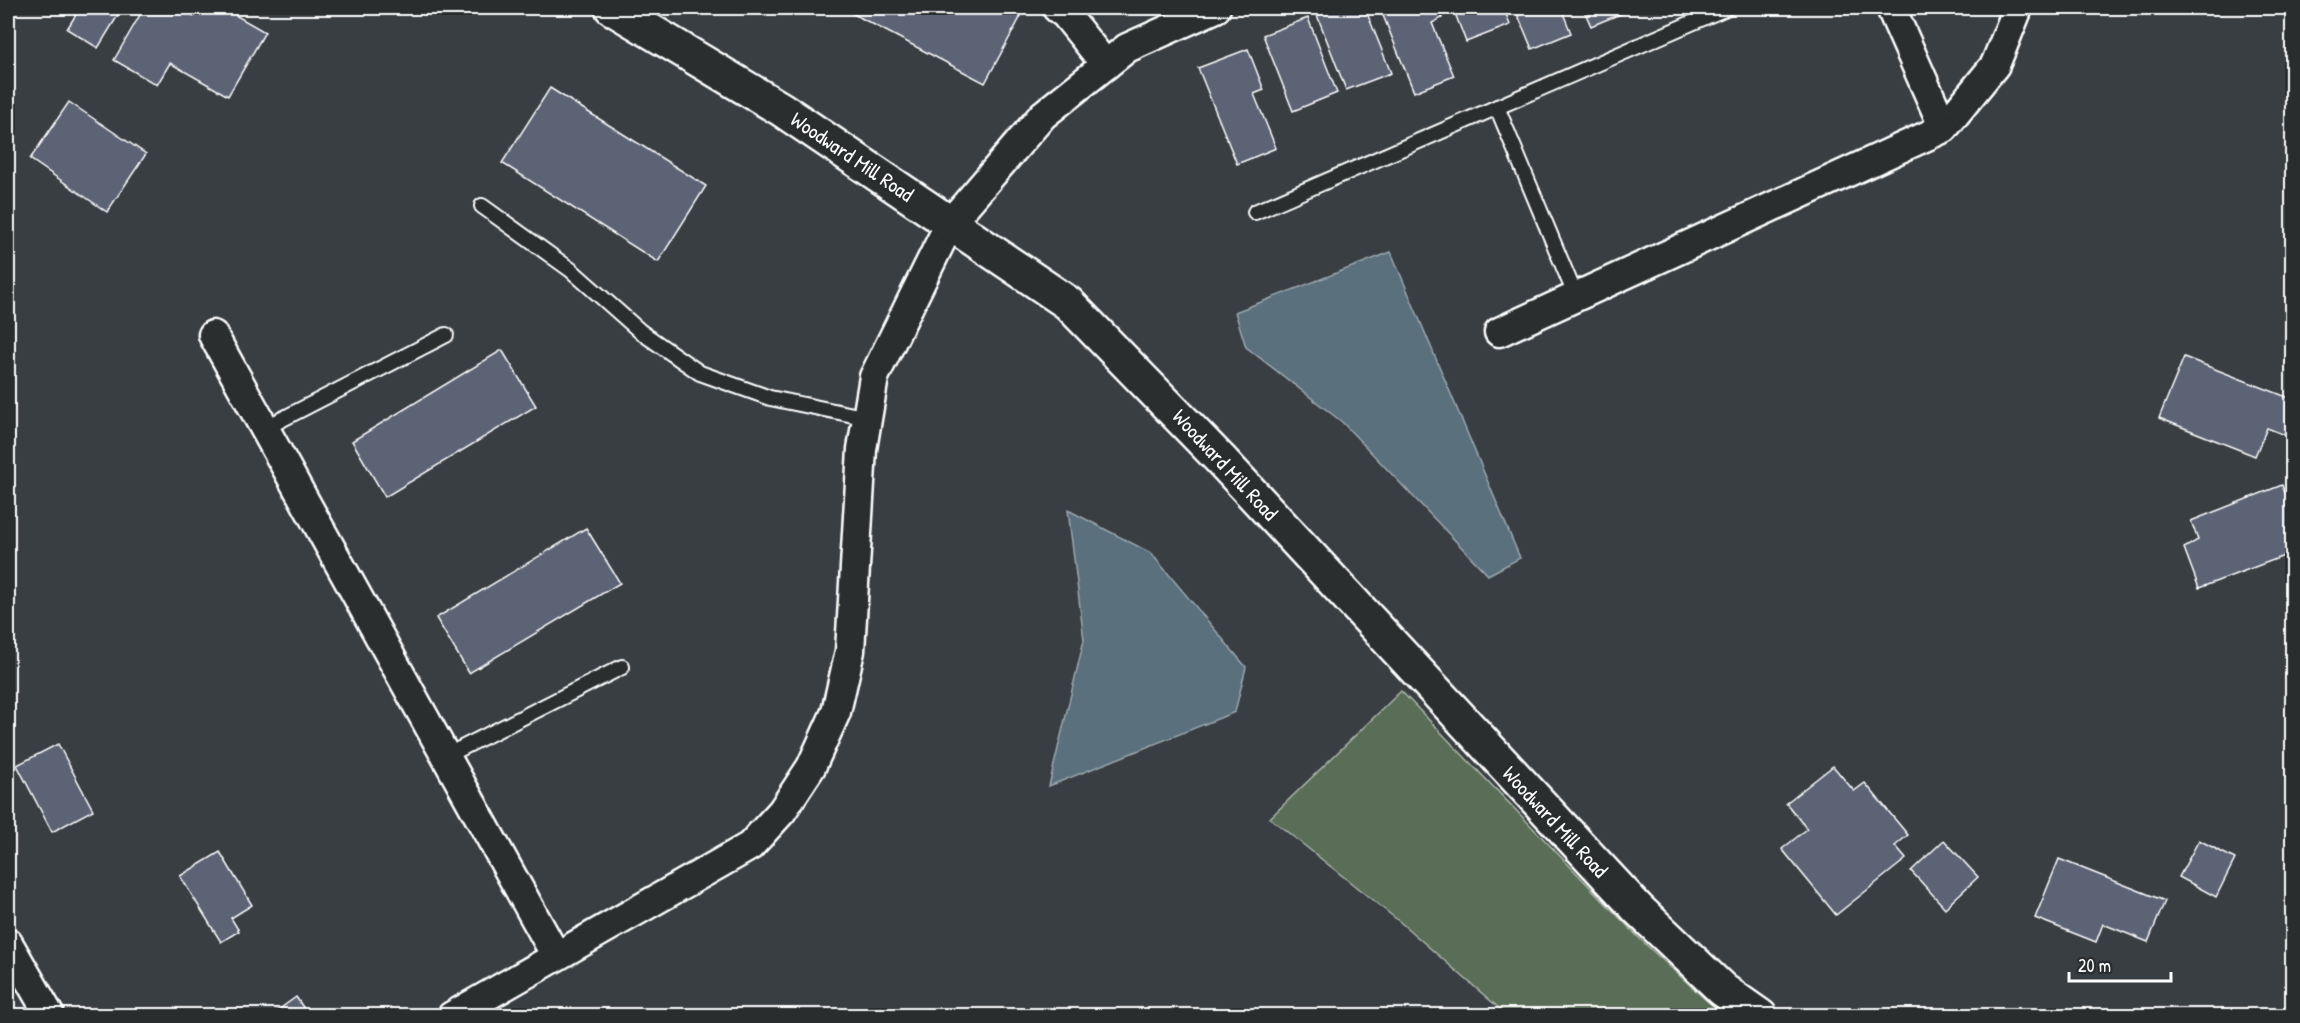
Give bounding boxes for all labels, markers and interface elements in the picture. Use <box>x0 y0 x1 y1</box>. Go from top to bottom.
street label: Woodward Mill Road <box>785 105 920 208</box>
street label: Woodward Mill Road <box>1166 403 1285 527</box>
street label: Woodward Mill Road <box>1496 760 1615 884</box>
scale bar <box>2069 945 2171 983</box>
text: 20 m <box>2078 953 2111 978</box>

